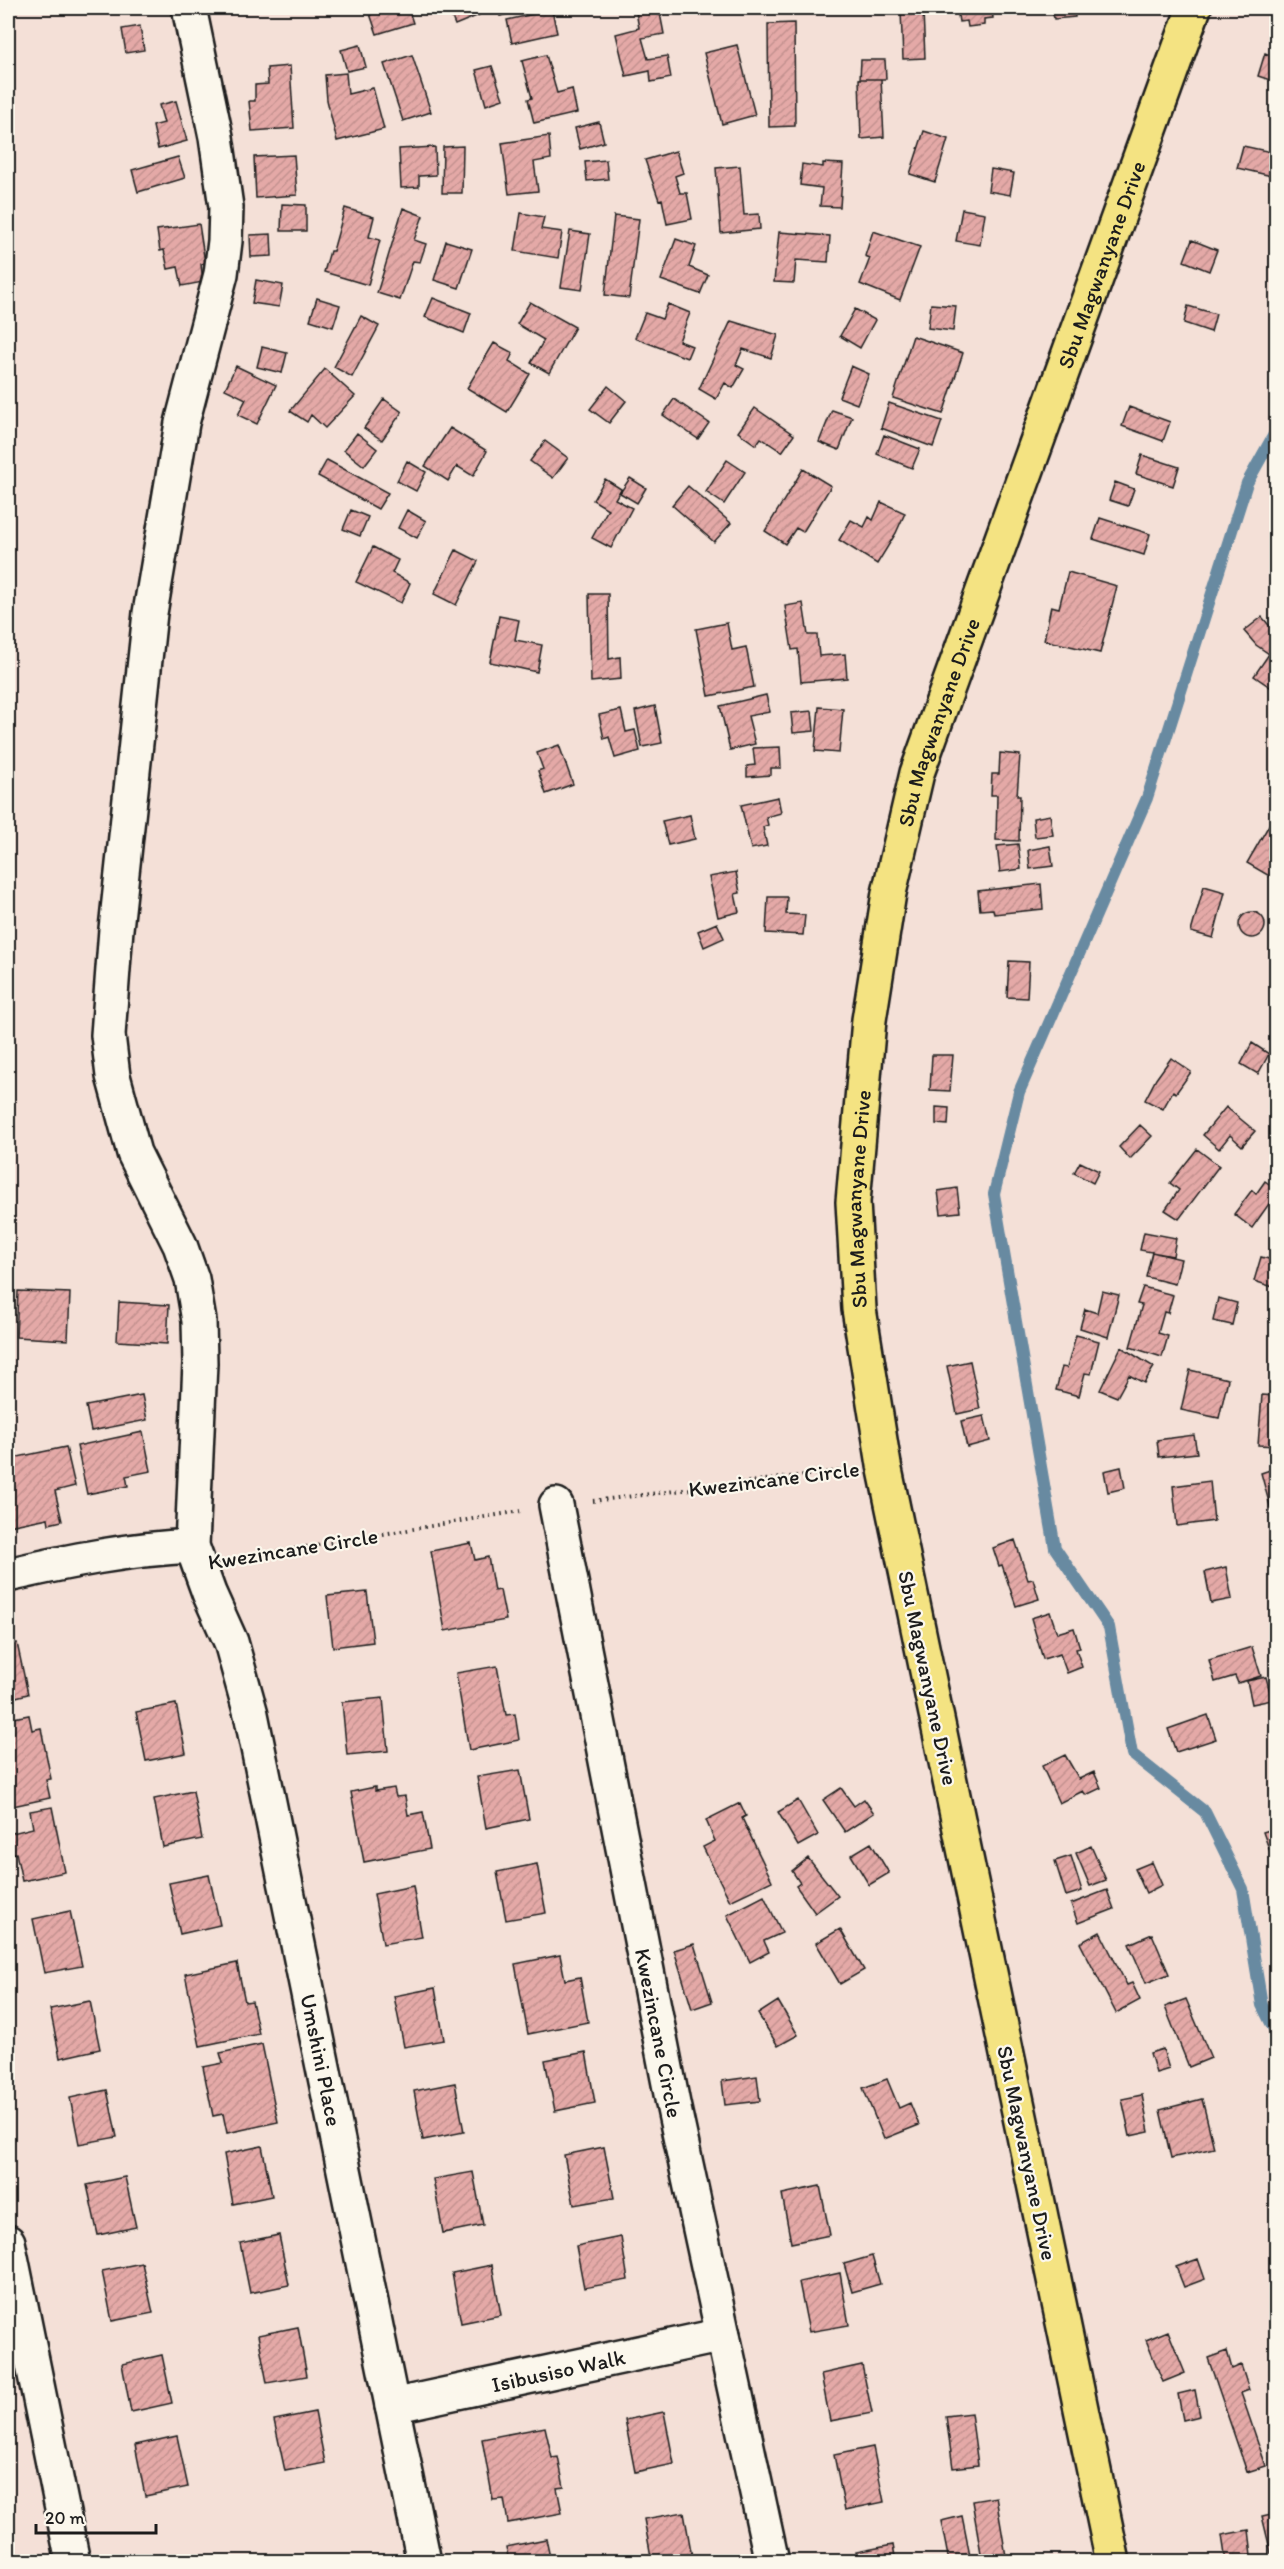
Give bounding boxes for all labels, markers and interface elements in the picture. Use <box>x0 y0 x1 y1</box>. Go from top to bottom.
street label: Sbu Magwanyane Drive <box>1051 157 1151 372</box>
street label: Sbu Magwanyane Drive <box>891 614 986 829</box>
street label: Sbu Magwanyane Drive <box>839 1089 876 1309</box>
street label: Kwezincane Circle <box>687 1455 861 1503</box>
street label: Kwezincane Circle <box>206 1522 380 1576</box>
street label: Sbu Magwanyane Drive <box>892 1568 964 1788</box>
street label: Kwezincane Circle <box>629 1946 689 2120</box>
street label: Umshini Place <box>295 1992 348 2129</box>
street label: Sbu Magwanyane Drive <box>991 2043 1063 2263</box>
street label: Isibusiso Walk <box>489 2343 628 2398</box>
scale bar <box>36 2497 156 2535</box>
text: 20 m <box>45 2507 85 2529</box>

